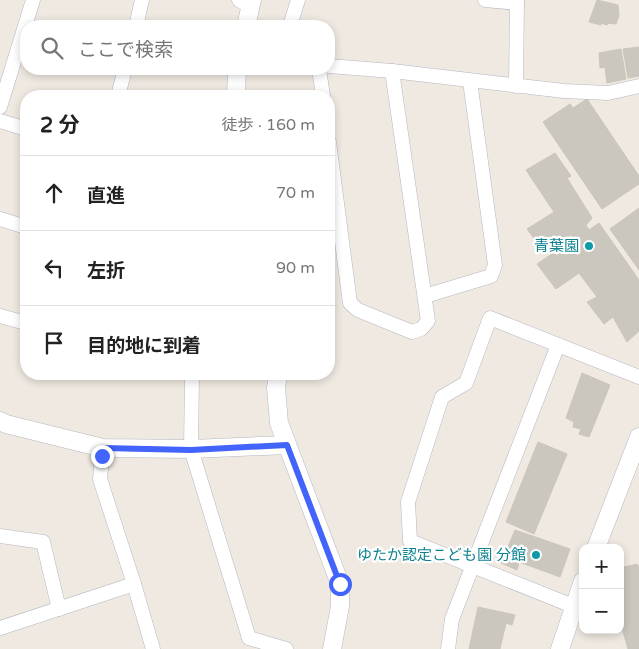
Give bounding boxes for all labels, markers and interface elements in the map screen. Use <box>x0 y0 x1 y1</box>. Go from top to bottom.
search box <box>20 20 335 75</box>
icon: search <box>38 34 66 62</box>
text: ここで検索 <box>78 39 173 61</box>
text: 2 分 <box>40 113 80 138</box>
text: 徒歩 · 160 m <box>222 115 315 135</box>
icon: ahead <box>40 179 68 207</box>
text: 70 m <box>276 183 315 203</box>
text: 直進 <box>87 185 125 207</box>
place label: 青葉園 <box>534 237 579 255</box>
marker: 青葉園 <box>583 240 595 252</box>
icon: left <box>40 254 68 282</box>
text: 90 m <box>276 258 315 278</box>
text: 左折 <box>87 260 125 282</box>
icon: arrive <box>40 329 68 357</box>
text: 目的地に到着 <box>87 335 201 357</box>
route end <box>91 445 114 468</box>
map controls <box>579 544 624 634</box>
button: + <box>579 544 624 589</box>
place label: ゆたか認定こども園 分館 <box>357 546 526 564</box>
marker: ゆたか認定こども園 分館 <box>530 549 542 561</box>
route start <box>329 573 352 596</box>
button: − <box>579 589 624 634</box>

